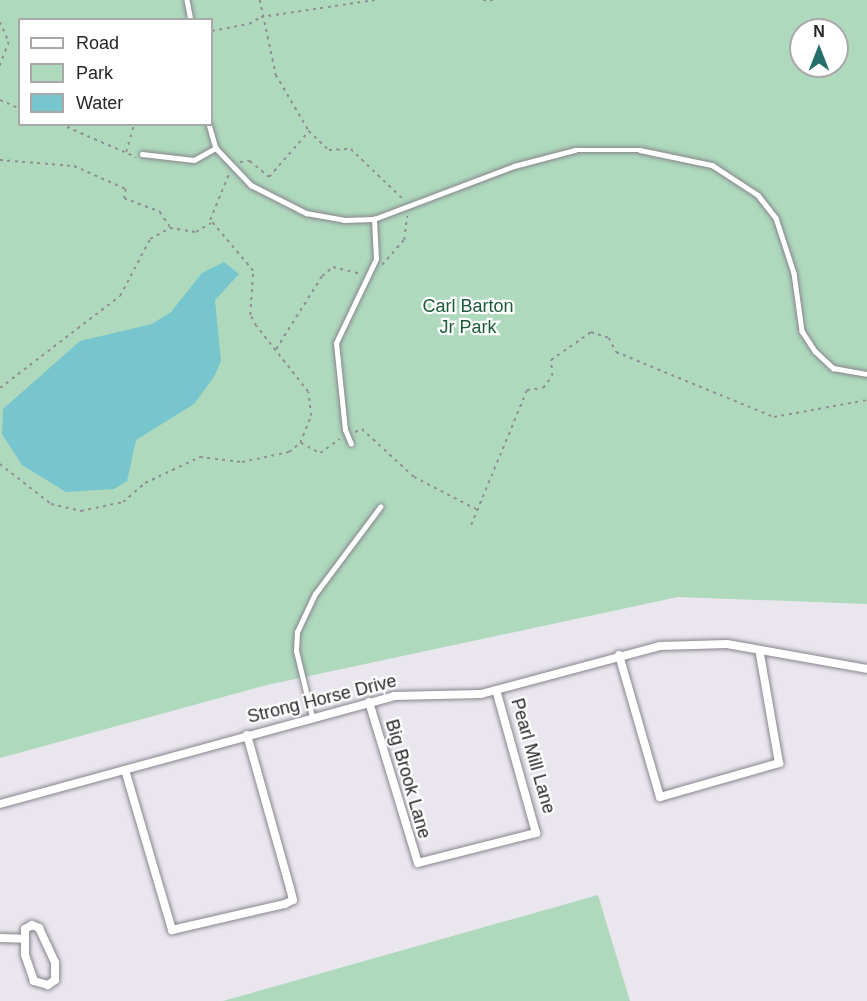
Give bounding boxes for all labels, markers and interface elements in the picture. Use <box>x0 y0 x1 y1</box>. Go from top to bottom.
legend <box>18 18 213 126</box>
north arrow <box>789 18 849 78</box>
text: N <box>813 23 825 40</box>
text: Road <box>76 33 119 53</box>
text: Park <box>76 63 113 83</box>
text: Water <box>76 93 123 113</box>
park label: Carl Barton Jr Park <box>422 296 514 338</box>
street label: Strong Horse Drive <box>245 670 399 728</box>
street label: Pearl Mill Lane <box>506 696 560 816</box>
street label: Big Brook Lane <box>381 717 435 841</box>

